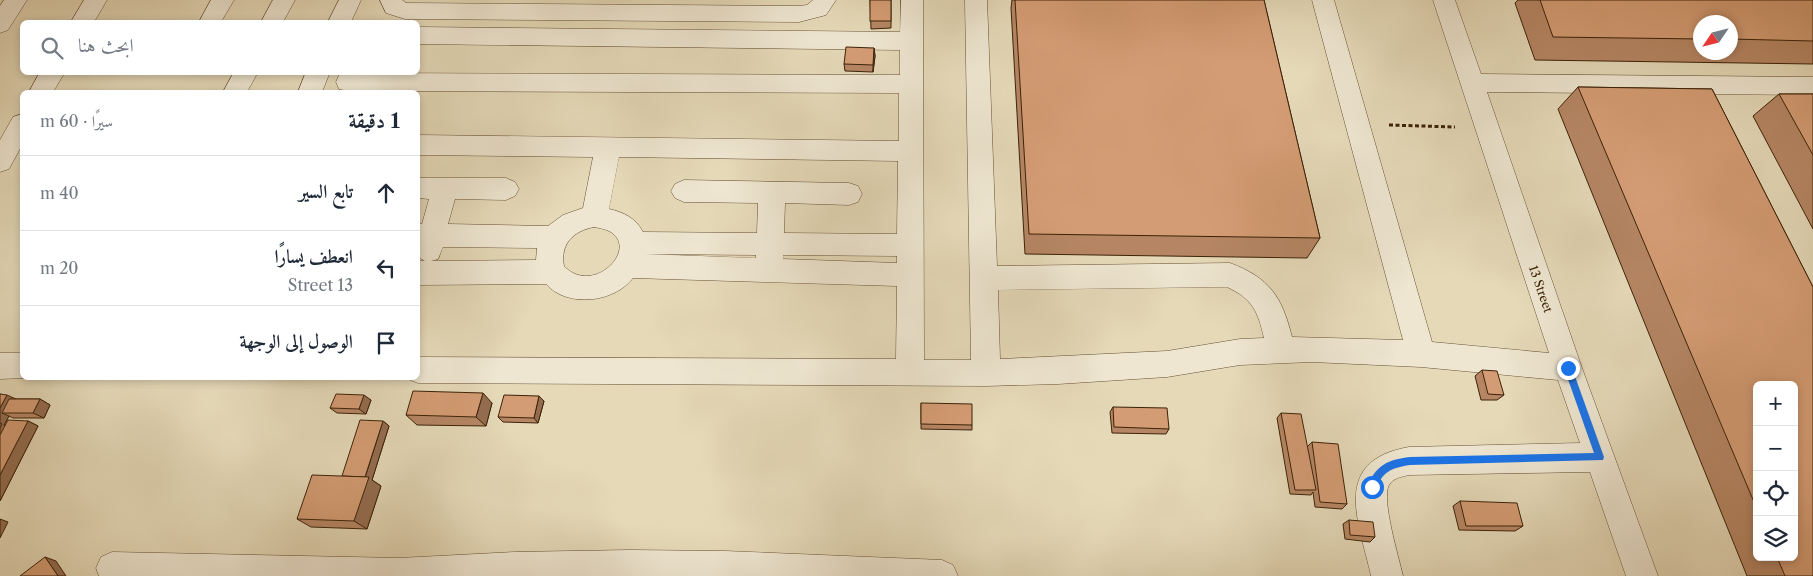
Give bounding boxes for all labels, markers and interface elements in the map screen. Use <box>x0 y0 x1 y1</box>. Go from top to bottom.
north arrow <box>1693 15 1738 60</box>
search box <box>20 20 420 75</box>
icon: search <box>38 34 66 62</box>
text: ابحث هنا <box>78 34 134 57</box>
text: 1 دقيقة <box>349 108 400 133</box>
text: سيرًا · 60 m <box>40 111 113 131</box>
icon: ahead <box>372 179 400 207</box>
text: تابع السير <box>299 180 353 203</box>
text: 40 m <box>40 183 79 203</box>
text: انعطف يسارًا <box>274 245 353 268</box>
icon: left <box>372 254 400 282</box>
text: 20 m <box>40 258 79 278</box>
street label: 13 Street <box>1526 263 1556 315</box>
text: 13 Street <box>288 275 353 295</box>
icon: arrive <box>372 329 400 357</box>
text: الوصول إلى الوجهة <box>239 330 353 353</box>
route end <box>1557 357 1580 380</box>
map controls <box>1753 381 1798 561</box>
button: + <box>1753 381 1798 426</box>
button: − <box>1753 426 1798 471</box>
button: locate <box>1753 471 1798 516</box>
route start <box>1361 476 1384 499</box>
button: layers <box>1753 516 1798 561</box>

